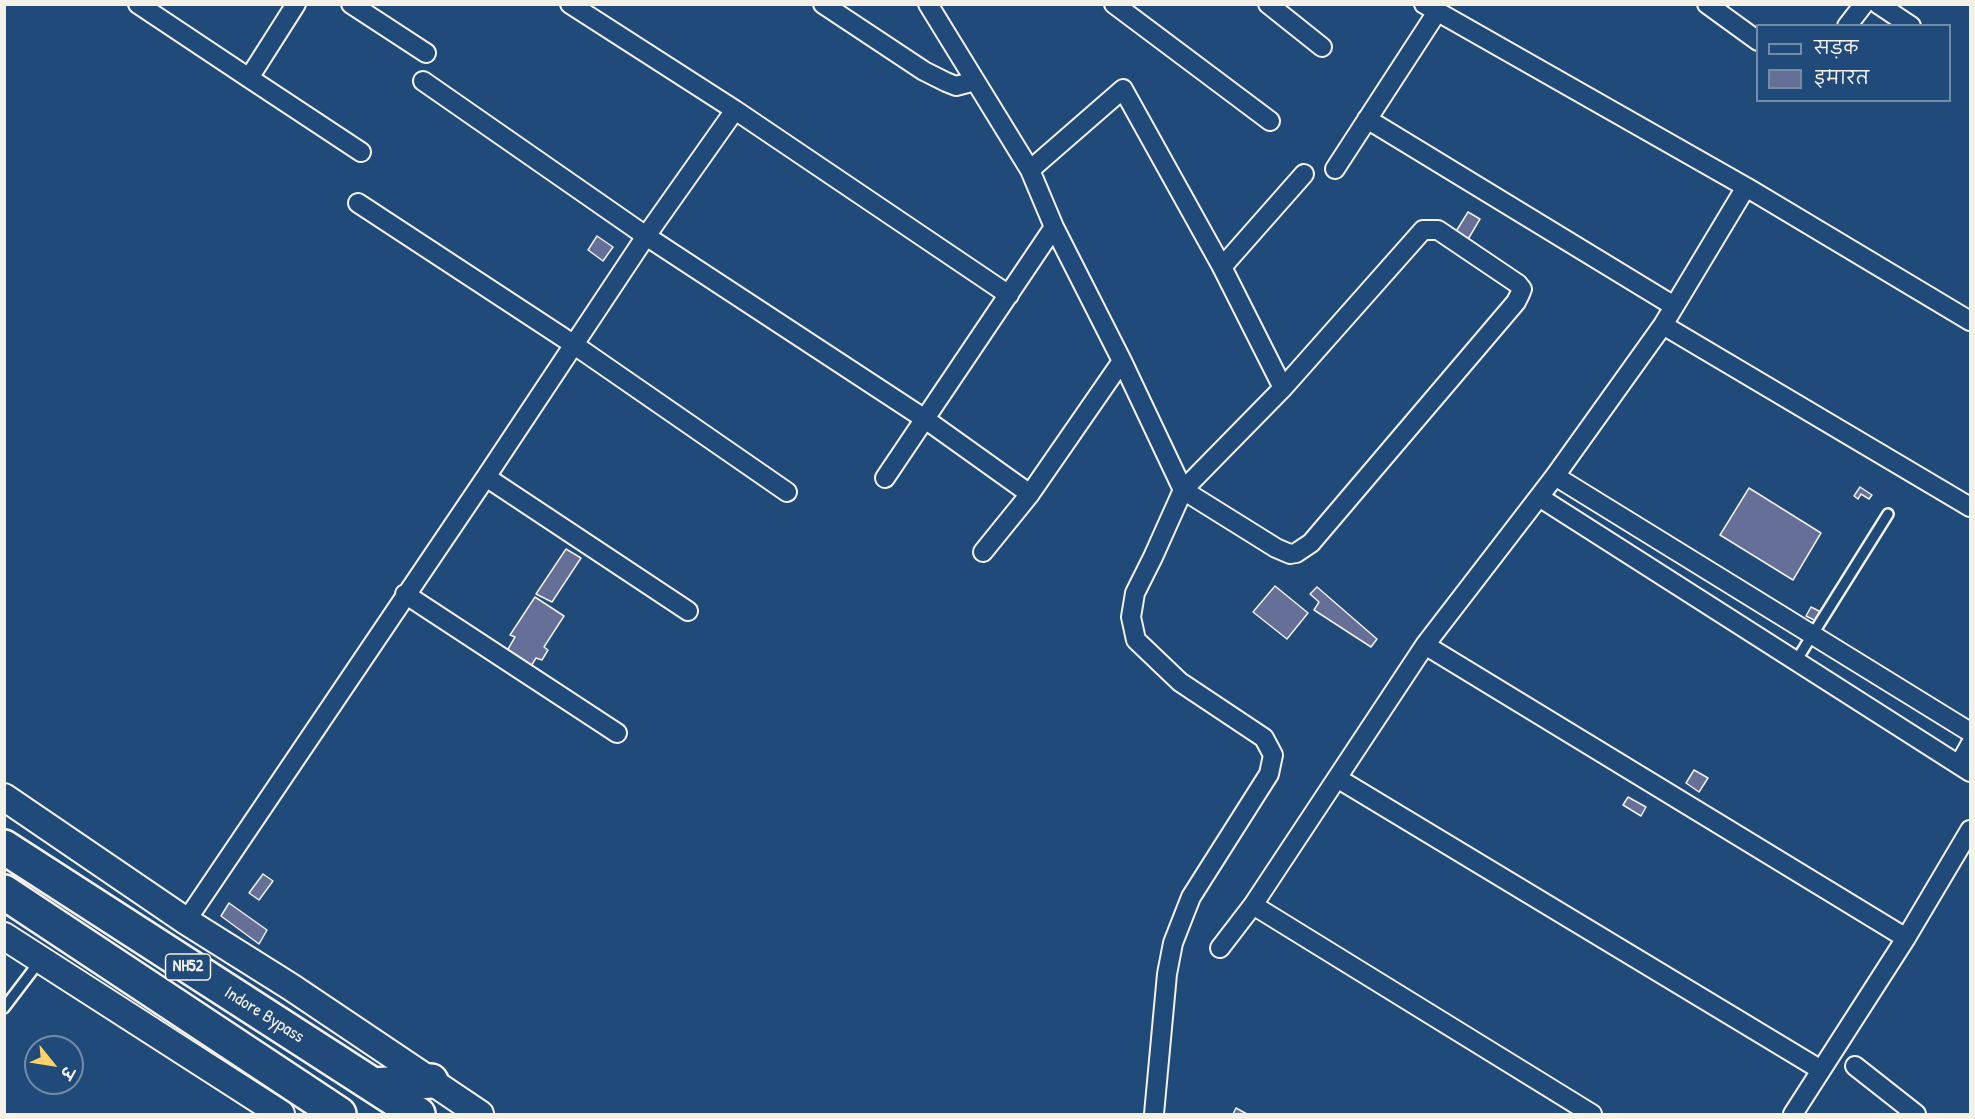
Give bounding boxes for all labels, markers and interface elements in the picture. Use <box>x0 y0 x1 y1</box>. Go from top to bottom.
legend <box>1756 24 1951 102</box>
text: सड़क <box>1814 35 1858 60</box>
text: इमारत <box>1814 65 1869 90</box>
road number: NH52 <box>166 954 210 980</box>
street label: Indore Bypass <box>220 982 308 1048</box>
north arrow <box>24 1035 84 1095</box>
text: उ <box>56 1063 80 1083</box>

